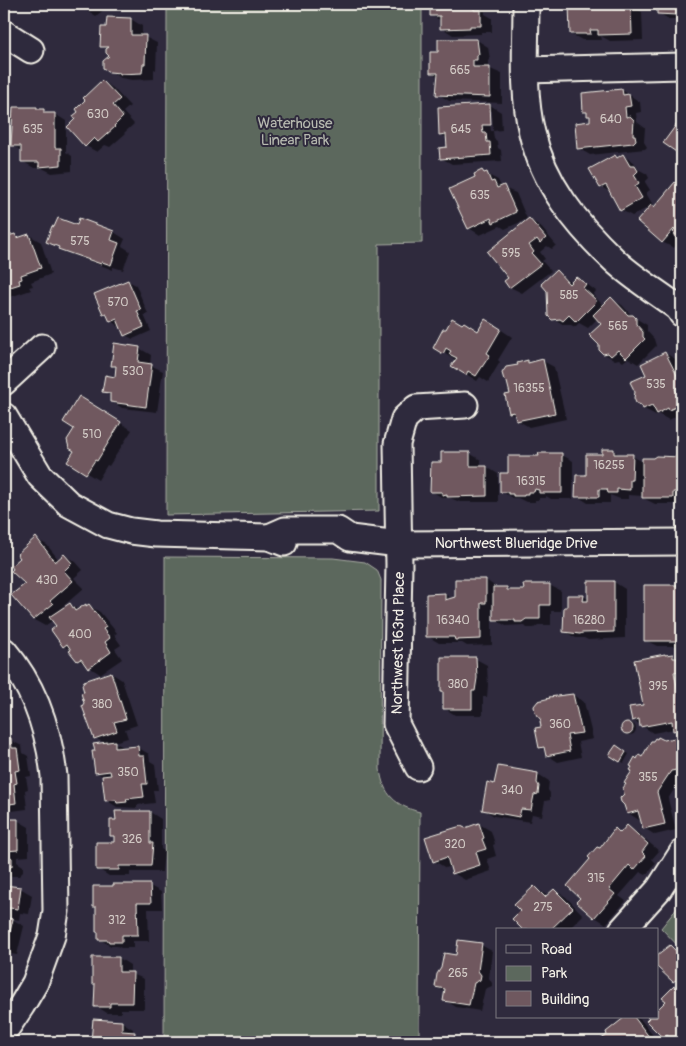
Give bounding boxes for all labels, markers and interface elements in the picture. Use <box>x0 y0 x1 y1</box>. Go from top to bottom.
house number: 665 <box>450 63 470 78</box>
house number: 630 <box>87 107 109 122</box>
house number: 640 <box>600 112 622 127</box>
park label: Waterhouse Linear Park <box>258 114 333 150</box>
house number: 635 <box>23 122 43 137</box>
house number: 645 <box>451 122 471 137</box>
house number: 635 <box>470 188 490 203</box>
house number: 575 <box>70 234 90 249</box>
house number: 595 <box>501 246 521 261</box>
house number: 585 <box>559 288 579 303</box>
house number: 570 <box>107 295 129 310</box>
house number: 565 <box>608 319 628 334</box>
house number: 530 <box>122 364 144 379</box>
house number: 535 <box>646 377 666 392</box>
house number: 16355 <box>513 381 545 396</box>
house number: 510 <box>82 427 102 442</box>
house number: 16255 <box>593 458 625 473</box>
house number: 16315 <box>516 474 546 489</box>
street label: Northwest Blueridge Drive <box>435 534 598 553</box>
street label: Northwest 163rd Place <box>388 571 409 714</box>
house number: 430 <box>36 573 58 588</box>
house number: 16340 <box>436 613 470 628</box>
house number: 16280 <box>573 613 605 628</box>
house number: 400 <box>68 627 92 642</box>
house number: 380 <box>448 677 468 692</box>
house number: 395 <box>648 679 668 694</box>
house number: 380 <box>92 697 112 712</box>
house number: 360 <box>549 717 571 732</box>
house number: 350 <box>117 765 139 780</box>
house number: 355 <box>638 770 658 785</box>
house number: 340 <box>501 783 523 798</box>
house number: 326 <box>122 832 142 847</box>
house number: 320 <box>444 837 466 852</box>
house number: 315 <box>587 871 605 886</box>
house number: 275 <box>533 900 553 915</box>
house number: 312 <box>108 913 126 928</box>
legend <box>496 928 658 1018</box>
text: Road <box>541 940 572 959</box>
text: Park <box>541 964 568 983</box>
house number: 265 <box>448 966 468 981</box>
text: Building <box>541 990 589 1009</box>

